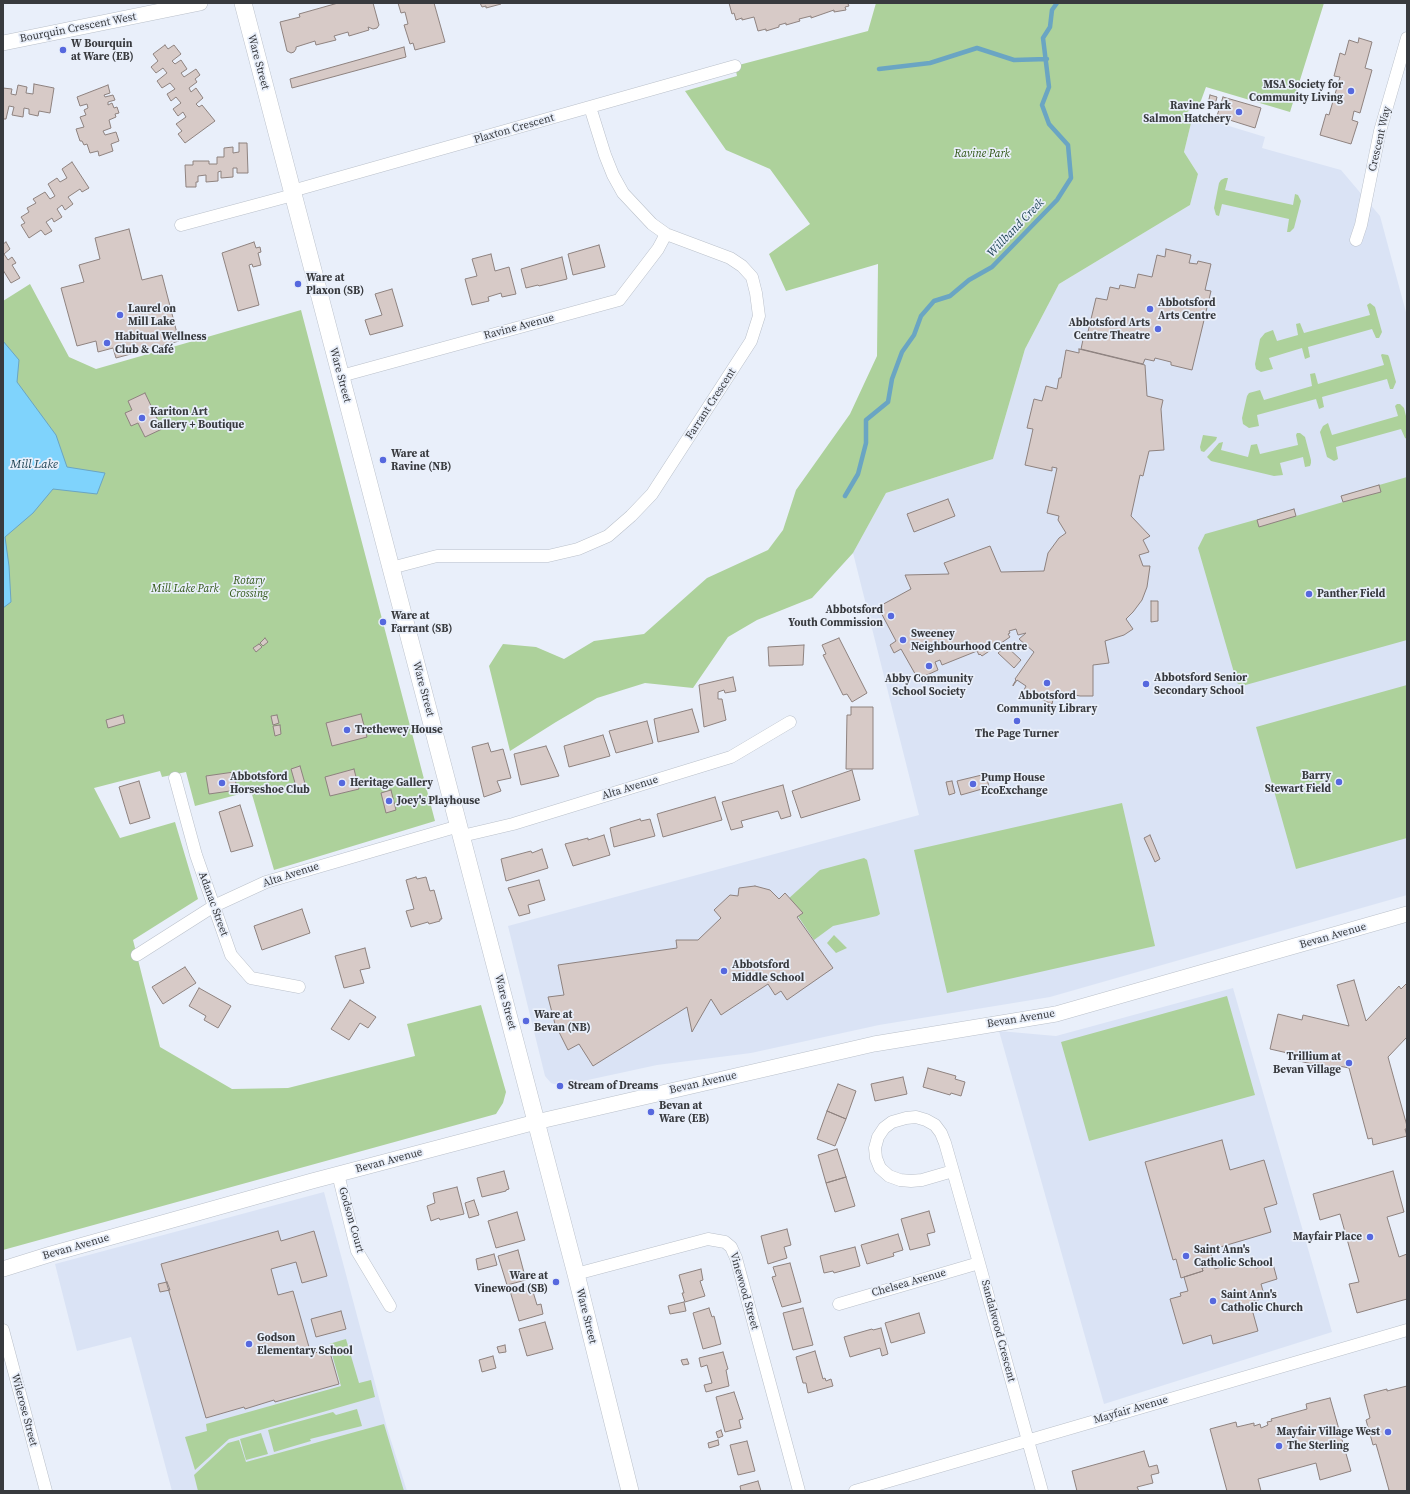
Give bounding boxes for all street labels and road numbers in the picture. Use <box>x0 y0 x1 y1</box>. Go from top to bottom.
street label: Bourquin Crescent West <box>19 10 137 46</box>
street label: Ware Street <box>244 33 272 91</box>
street label: Crescent Way <box>1366 105 1394 173</box>
street label: Plaxton Crescent <box>472 111 556 147</box>
street label: Ravine Avenue <box>482 311 556 343</box>
street label: Ware Street <box>326 346 354 404</box>
street label: Farrant Crescent <box>683 366 739 442</box>
street label: Ware Street <box>409 660 437 718</box>
street label: Alta Avenue <box>600 773 660 803</box>
street label: Alta Avenue <box>261 860 321 890</box>
street label: Adanac Street <box>195 870 231 938</box>
street label: Bevan Avenue <box>1298 920 1368 952</box>
street label: Ware Street <box>491 973 519 1031</box>
street label: Bevan Avenue <box>986 1007 1056 1031</box>
street label: Bevan Avenue <box>668 1069 738 1097</box>
street label: Bevan Avenue <box>354 1146 424 1176</box>
street label: Godson Court <box>335 1186 367 1254</box>
street label: Bevan Avenue <box>41 1231 111 1263</box>
street label: Vinewood Street <box>727 1251 761 1331</box>
street label: Chelsea Avenue <box>870 1266 948 1300</box>
street label: Sandalwood Crescent <box>978 1279 1018 1383</box>
street label: Ware Street <box>573 1287 599 1345</box>
street label: Wilerose Street <box>8 1372 40 1448</box>
street label: Mayfair Avenue <box>1092 1393 1170 1427</box>

